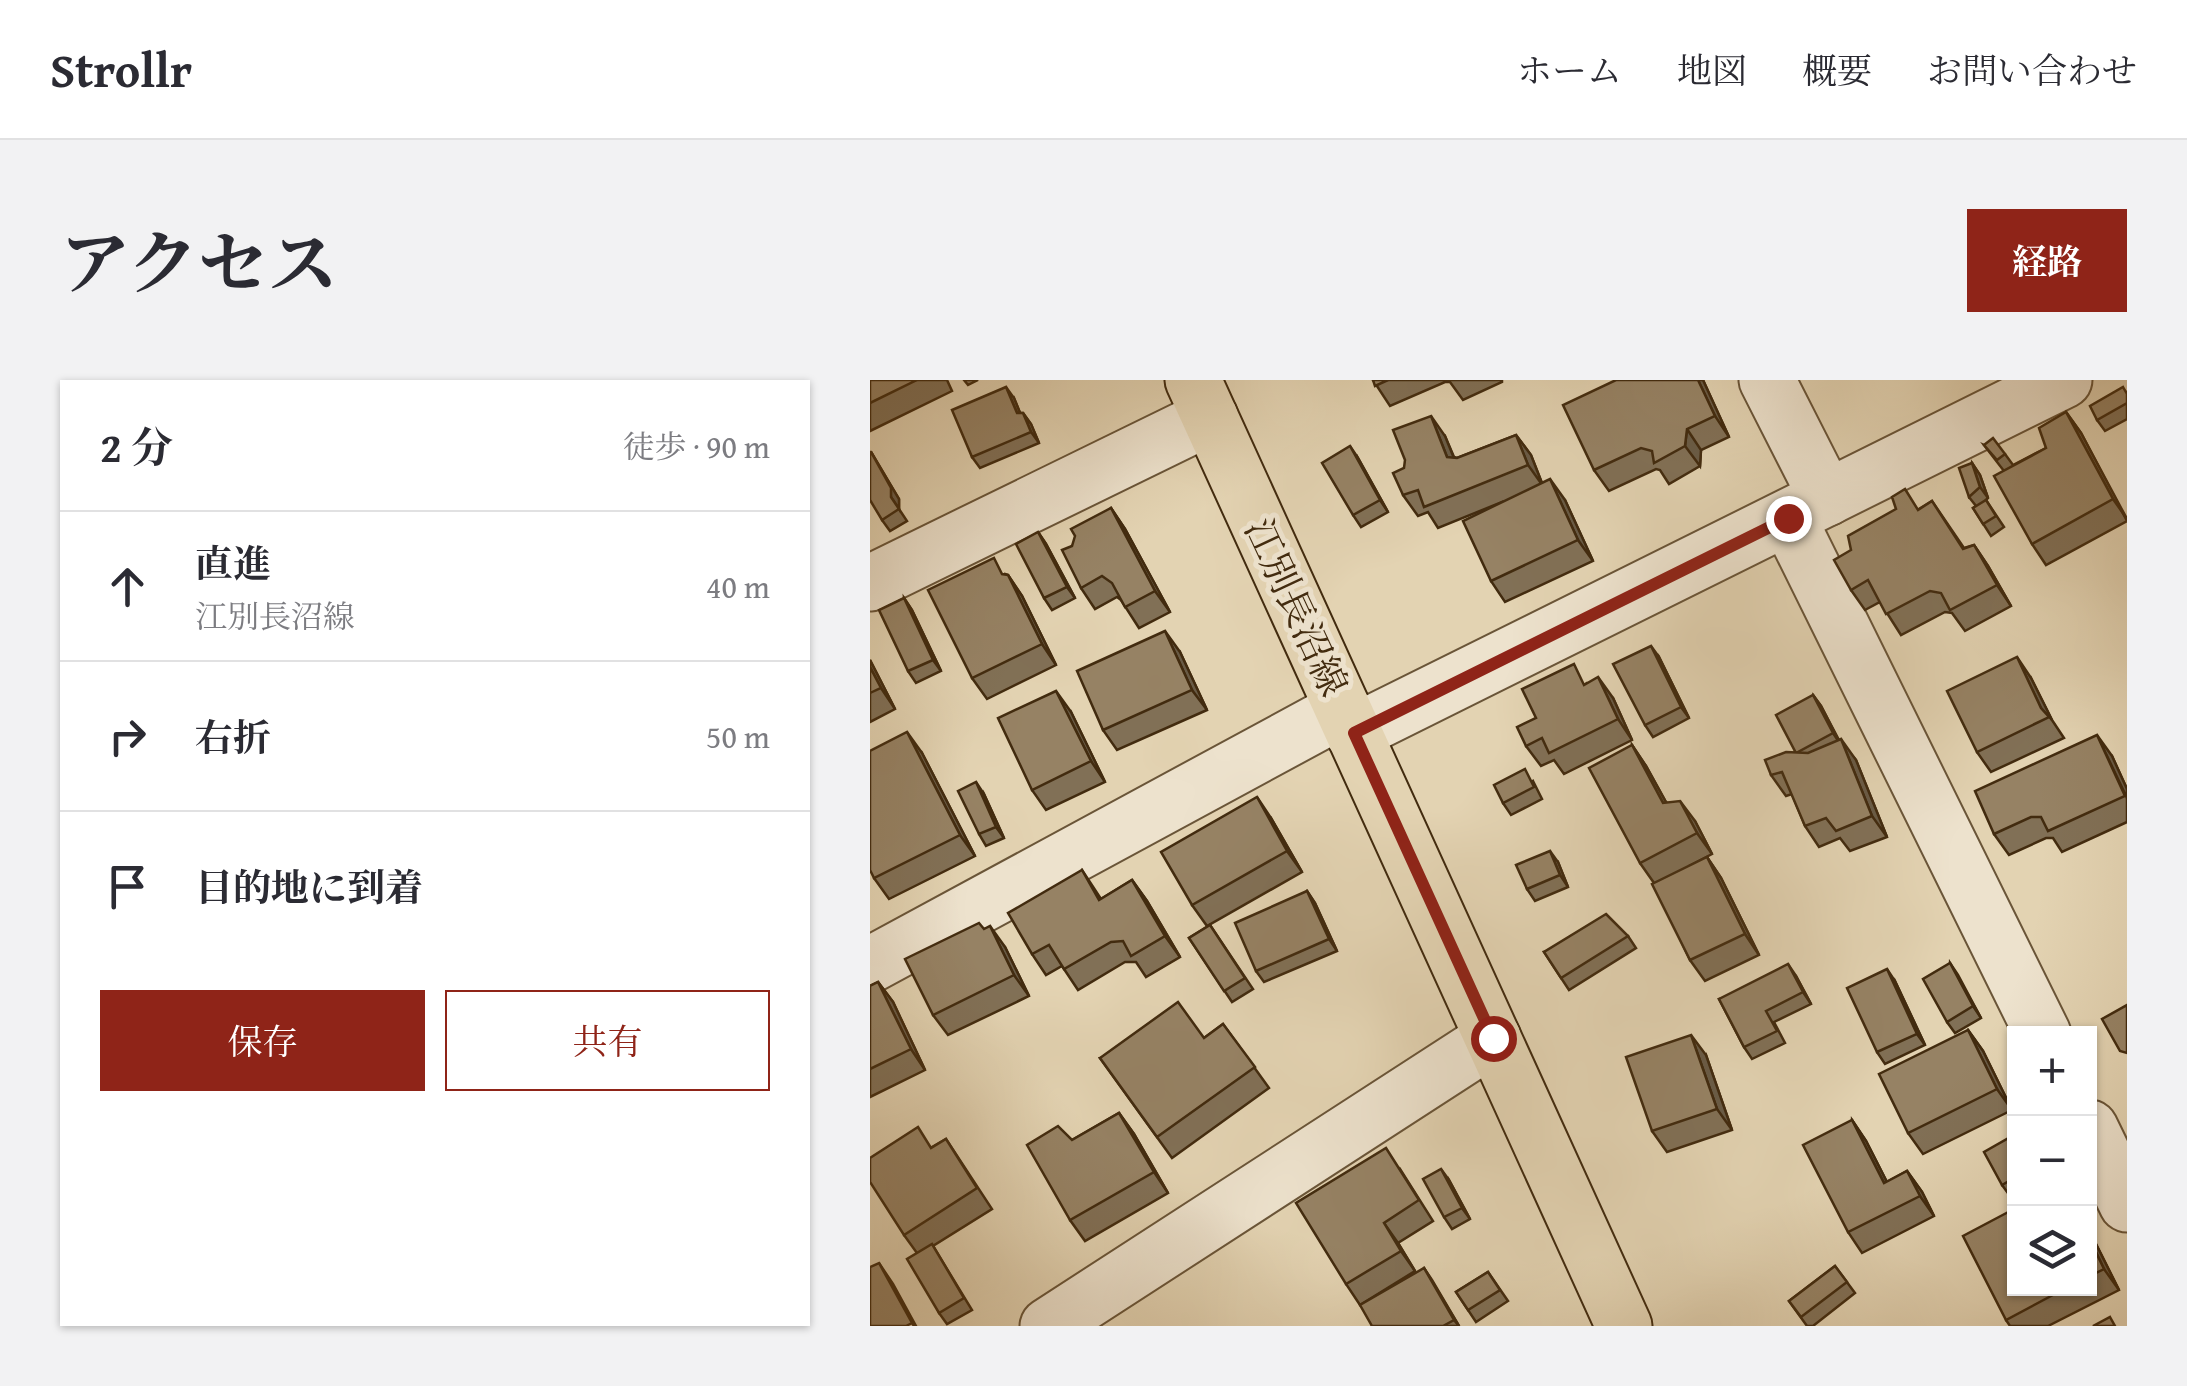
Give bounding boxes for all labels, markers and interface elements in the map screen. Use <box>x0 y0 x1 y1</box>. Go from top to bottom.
text: Strollr <box>50 34 192 105</box>
text: ホーム <box>1517 45 1622 96</box>
text: 地図 <box>1677 45 1747 96</box>
text: 概要 <box>1802 45 1872 96</box>
text: お問い合わせ <box>1927 45 2137 96</box>
button: 経路 <box>1967 209 2127 312</box>
text: アクセス <box>60 211 338 314</box>
text: 2 分 <box>100 416 173 477</box>
text: 徒歩 · 90 m <box>623 423 770 470</box>
route end <box>1766 496 1812 542</box>
street label: 江別長沼線 <box>1231 509 1363 705</box>
text: 直進 <box>195 535 271 591</box>
icon: ahead <box>100 559 155 614</box>
text: 40 m <box>706 563 770 610</box>
text: 江別長沼線 <box>195 593 355 640</box>
icon: right <box>100 709 155 764</box>
text: 右折 <box>195 709 271 765</box>
text: 50 m <box>706 713 770 760</box>
icon: arrive <box>100 859 155 914</box>
text: 目的地に到着 <box>195 859 423 915</box>
button: 保存 <box>100 990 425 1091</box>
button: 共有 <box>445 990 770 1091</box>
route start <box>1471 1016 1517 1062</box>
map controls <box>2007 1026 2097 1296</box>
button: + <box>2007 1026 2097 1116</box>
button: − <box>2007 1116 2097 1206</box>
button: layers <box>2007 1206 2097 1296</box>

